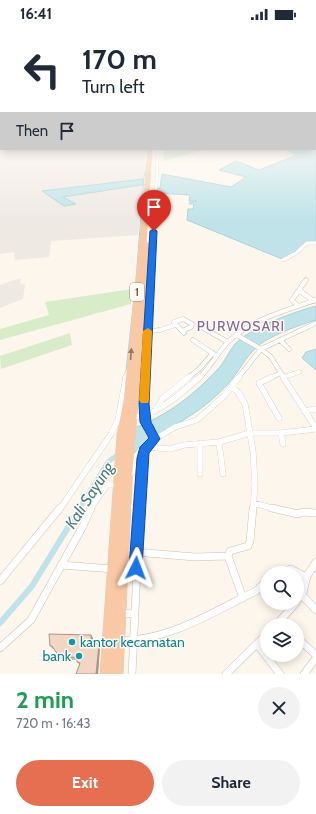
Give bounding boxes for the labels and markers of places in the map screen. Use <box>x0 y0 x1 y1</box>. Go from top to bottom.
pin <box>137 190 171 231</box>
place label: kantor kecamatan <box>80 633 185 651</box>
marker: kantor kecamatan <box>67 637 77 647</box>
place label: bank <box>42 647 72 665</box>
marker: bank <box>74 651 84 661</box>

